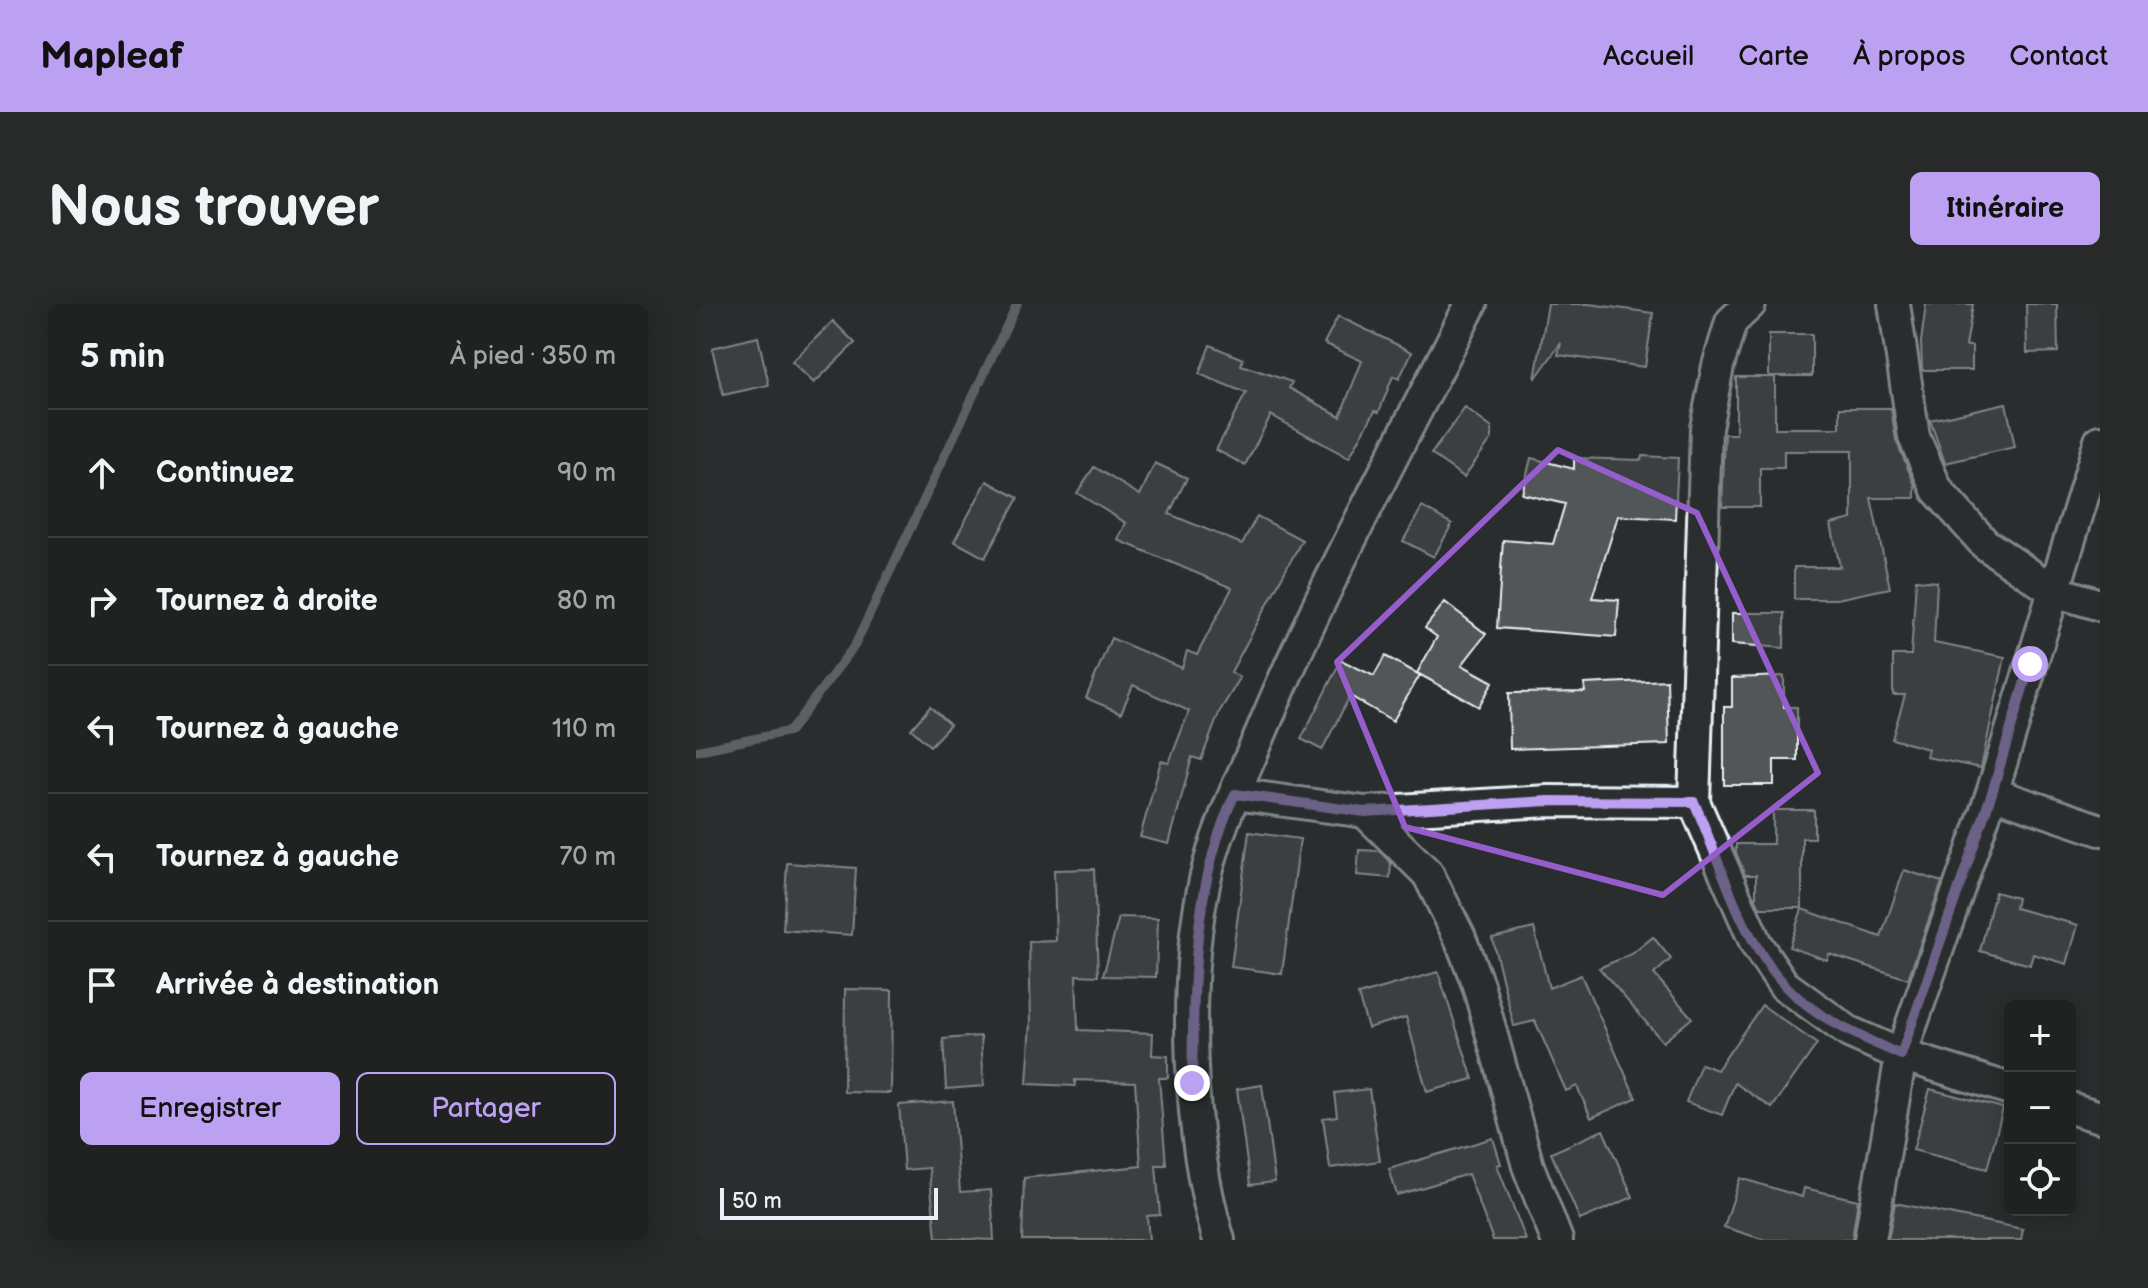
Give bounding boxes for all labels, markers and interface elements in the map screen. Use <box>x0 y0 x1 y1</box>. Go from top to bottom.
text: Mapleaf <box>40 34 184 79</box>
text: Accueil <box>1603 40 1694 73</box>
text: Carte <box>1738 40 1809 73</box>
text: À propos <box>1853 40 1965 73</box>
text: Contact <box>2009 40 2108 73</box>
button: Itinéraire <box>1910 172 2100 245</box>
text: Nous trouver <box>48 175 379 242</box>
text: 5 min <box>80 336 165 377</box>
text: À pied · 350 m <box>450 341 616 372</box>
icon: ahead <box>80 451 124 495</box>
text: Continuez <box>156 455 294 491</box>
text: 90 m <box>557 458 616 489</box>
icon: right <box>80 579 124 623</box>
text: Tournez à droite <box>156 583 378 619</box>
text: 80 m <box>557 586 616 617</box>
route start <box>2012 646 2048 682</box>
icon: left <box>80 707 124 751</box>
text: Tournez à gauche <box>156 711 399 747</box>
text: 110 m <box>552 714 616 745</box>
icon: left <box>80 835 124 879</box>
text: Tournez à gauche <box>156 839 399 875</box>
text: 70 m <box>559 842 616 873</box>
icon: arrive <box>80 963 124 1007</box>
text: Arrivée à destination <box>156 967 439 1003</box>
map controls <box>2004 1000 2076 1216</box>
button: + <box>2004 1000 2076 1072</box>
route end <box>1174 1065 1210 1101</box>
button: Enregistrer <box>80 1072 340 1145</box>
button: Partager <box>356 1072 616 1145</box>
button: − <box>2004 1072 2076 1144</box>
button: locate <box>2004 1144 2076 1216</box>
scale bar <box>720 1184 938 1220</box>
text: 50 m <box>732 1188 782 1215</box>

